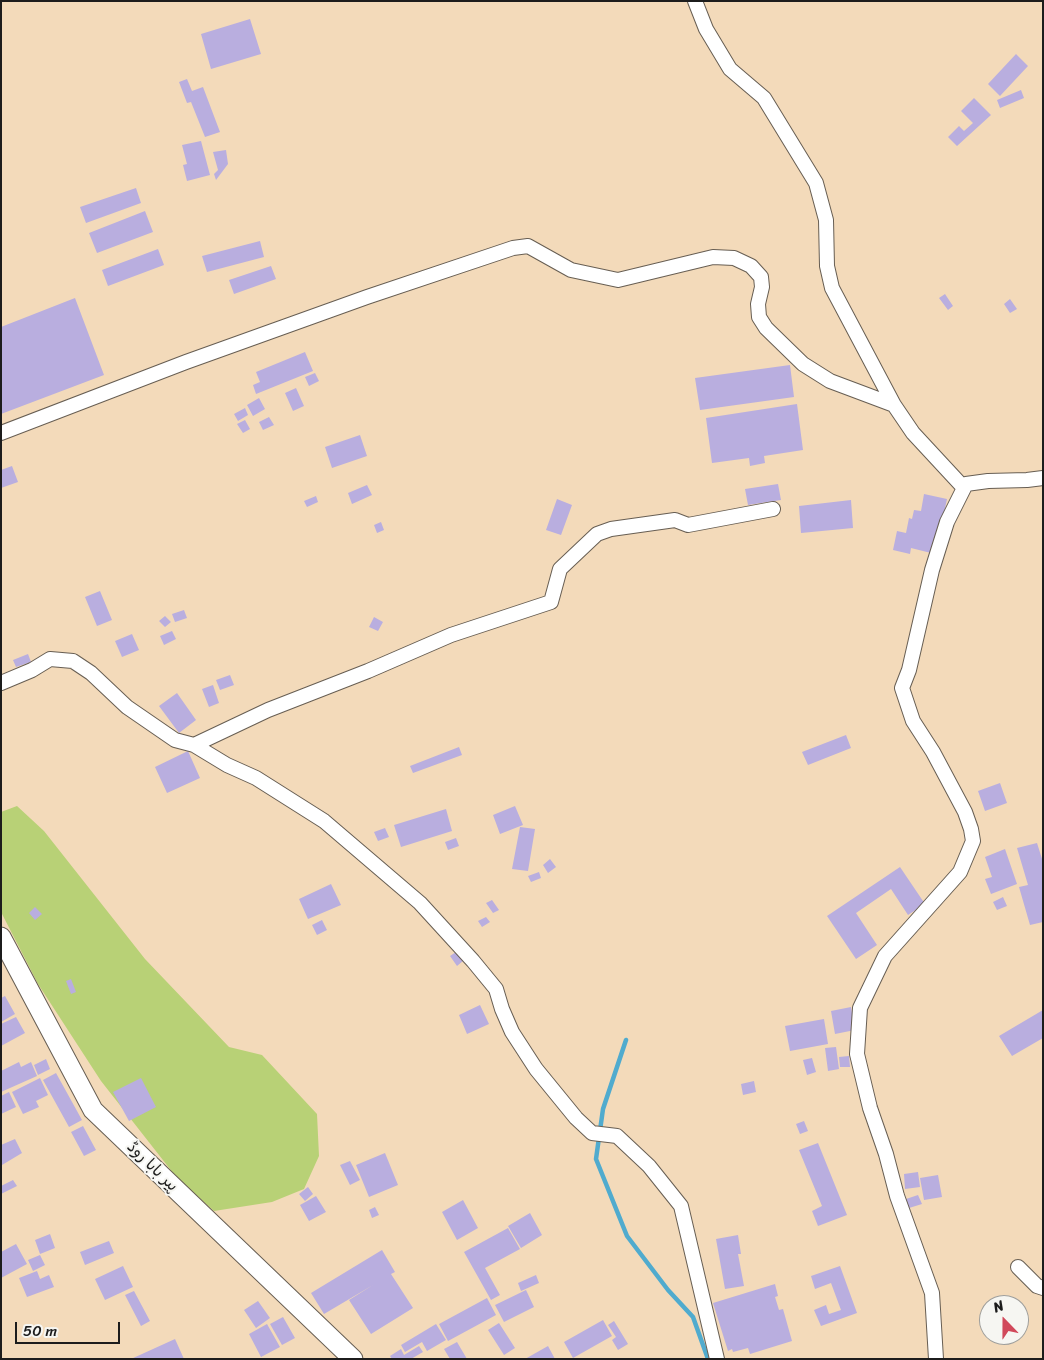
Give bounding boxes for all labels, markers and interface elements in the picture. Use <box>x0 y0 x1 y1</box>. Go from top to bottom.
street label: پیر بابا روڈ <box>122 1138 182 1196</box>
text: N <box>989 1293 1008 1320</box>
north arrow <box>979 1295 1029 1345</box>
scale bar <box>18 1312 122 1344</box>
text: 50 m <box>23 1318 57 1344</box>

